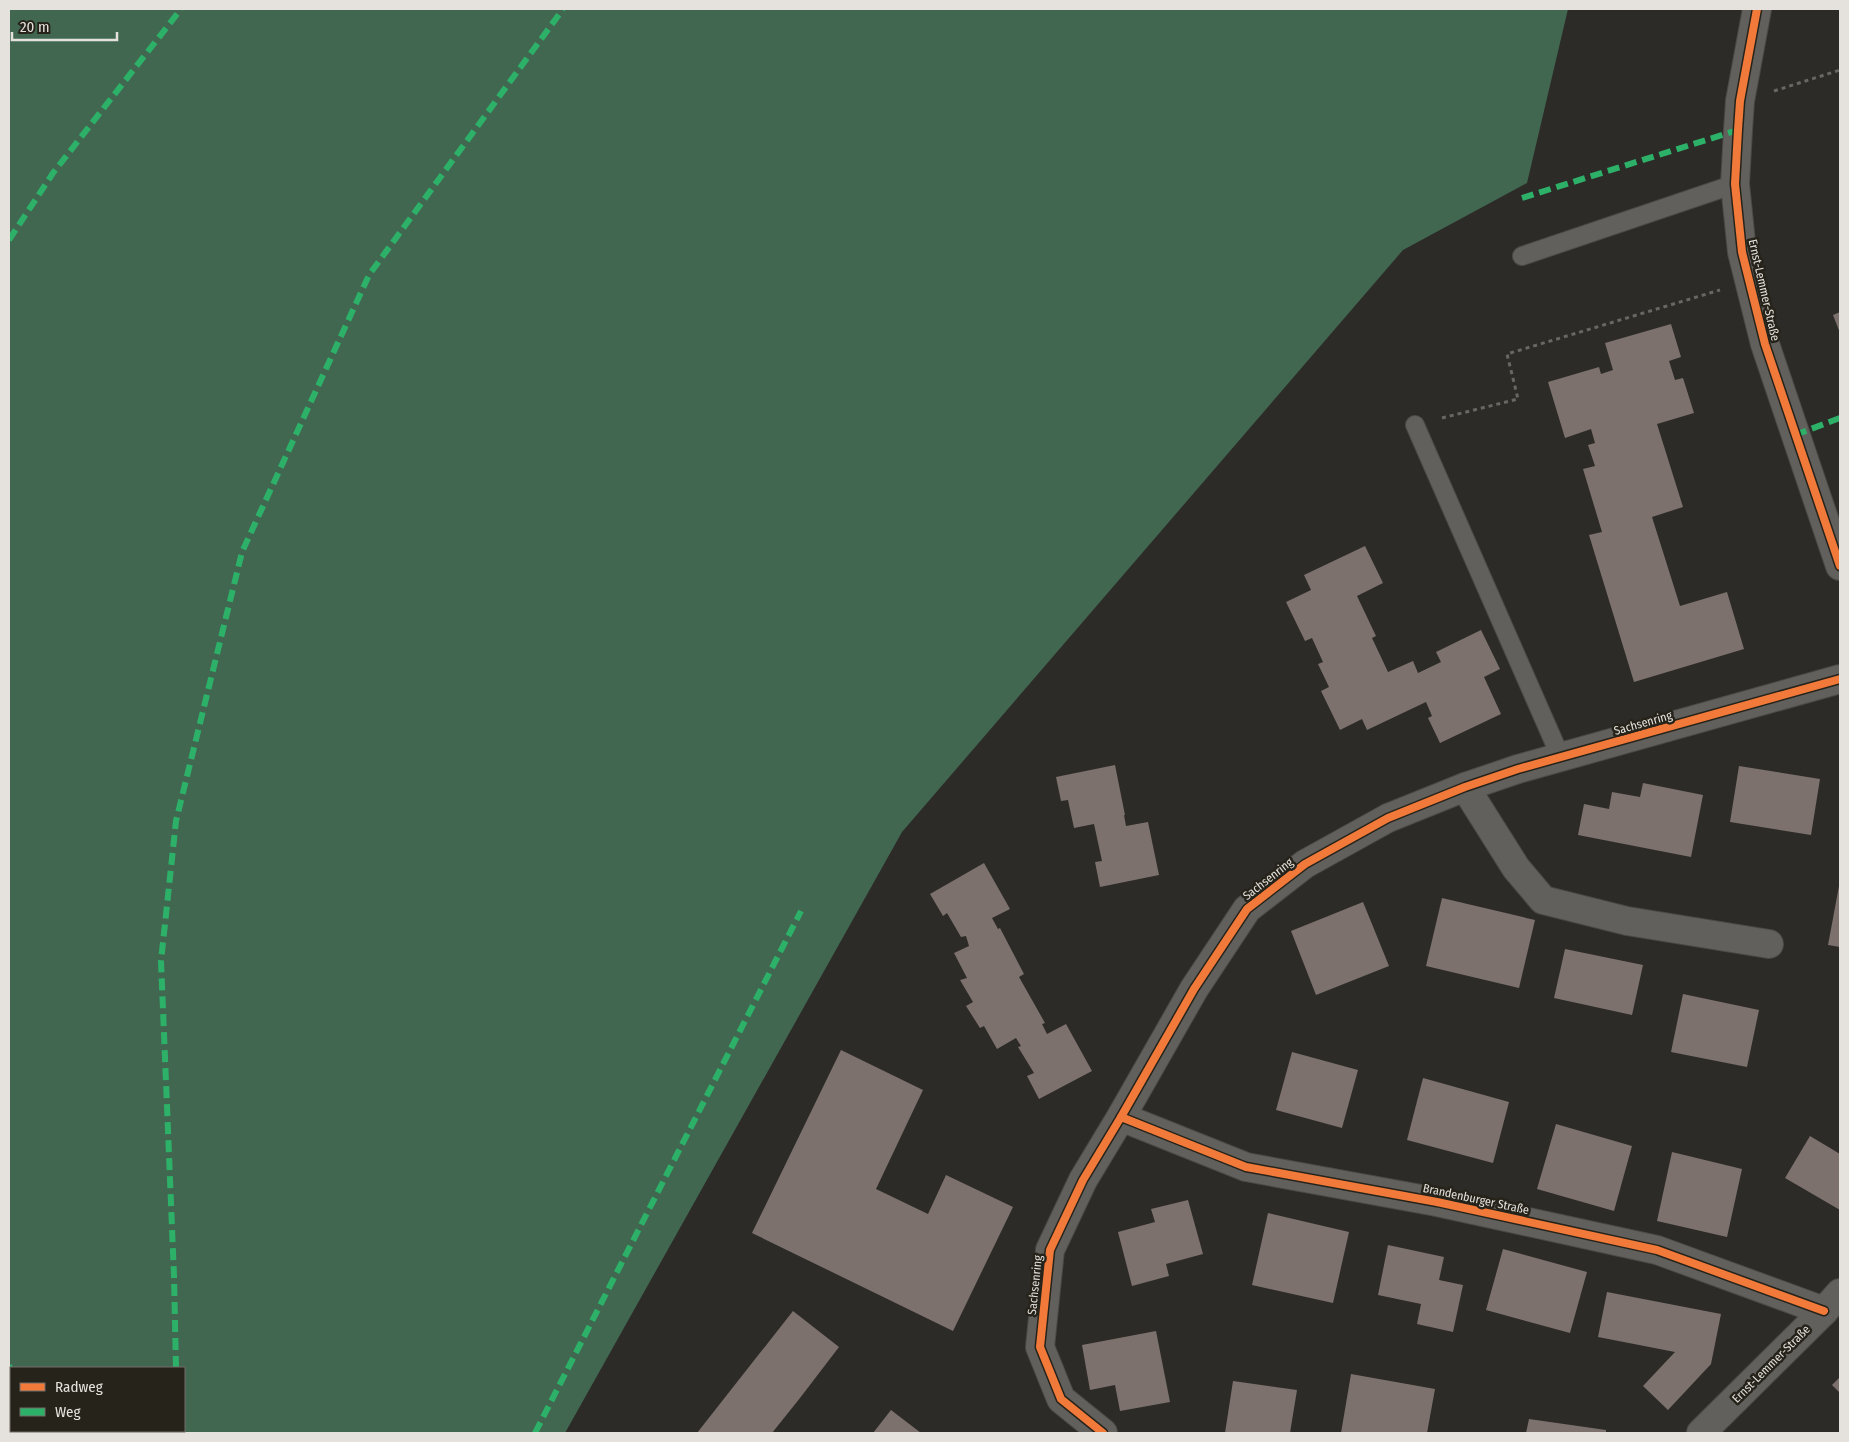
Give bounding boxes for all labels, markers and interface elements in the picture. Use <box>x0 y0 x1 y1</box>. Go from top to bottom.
scale bar <box>12 10 118 42</box>
text: 20 m <box>20 18 50 36</box>
street label: Ernst-Lemmer-Straße <box>1745 238 1783 342</box>
street label: Sachsenring <box>1612 708 1674 738</box>
street label: Sachsenring <box>1240 855 1296 903</box>
street label: Brandenburger Straße <box>1422 1181 1530 1217</box>
street label: Sachsenring <box>1025 1254 1045 1315</box>
street label: Ernst-Lemmer-Straße <box>1729 1322 1813 1406</box>
legend <box>10 1367 185 1432</box>
text: Radweg <box>55 1378 103 1396</box>
text: Weg <box>55 1403 81 1421</box>

